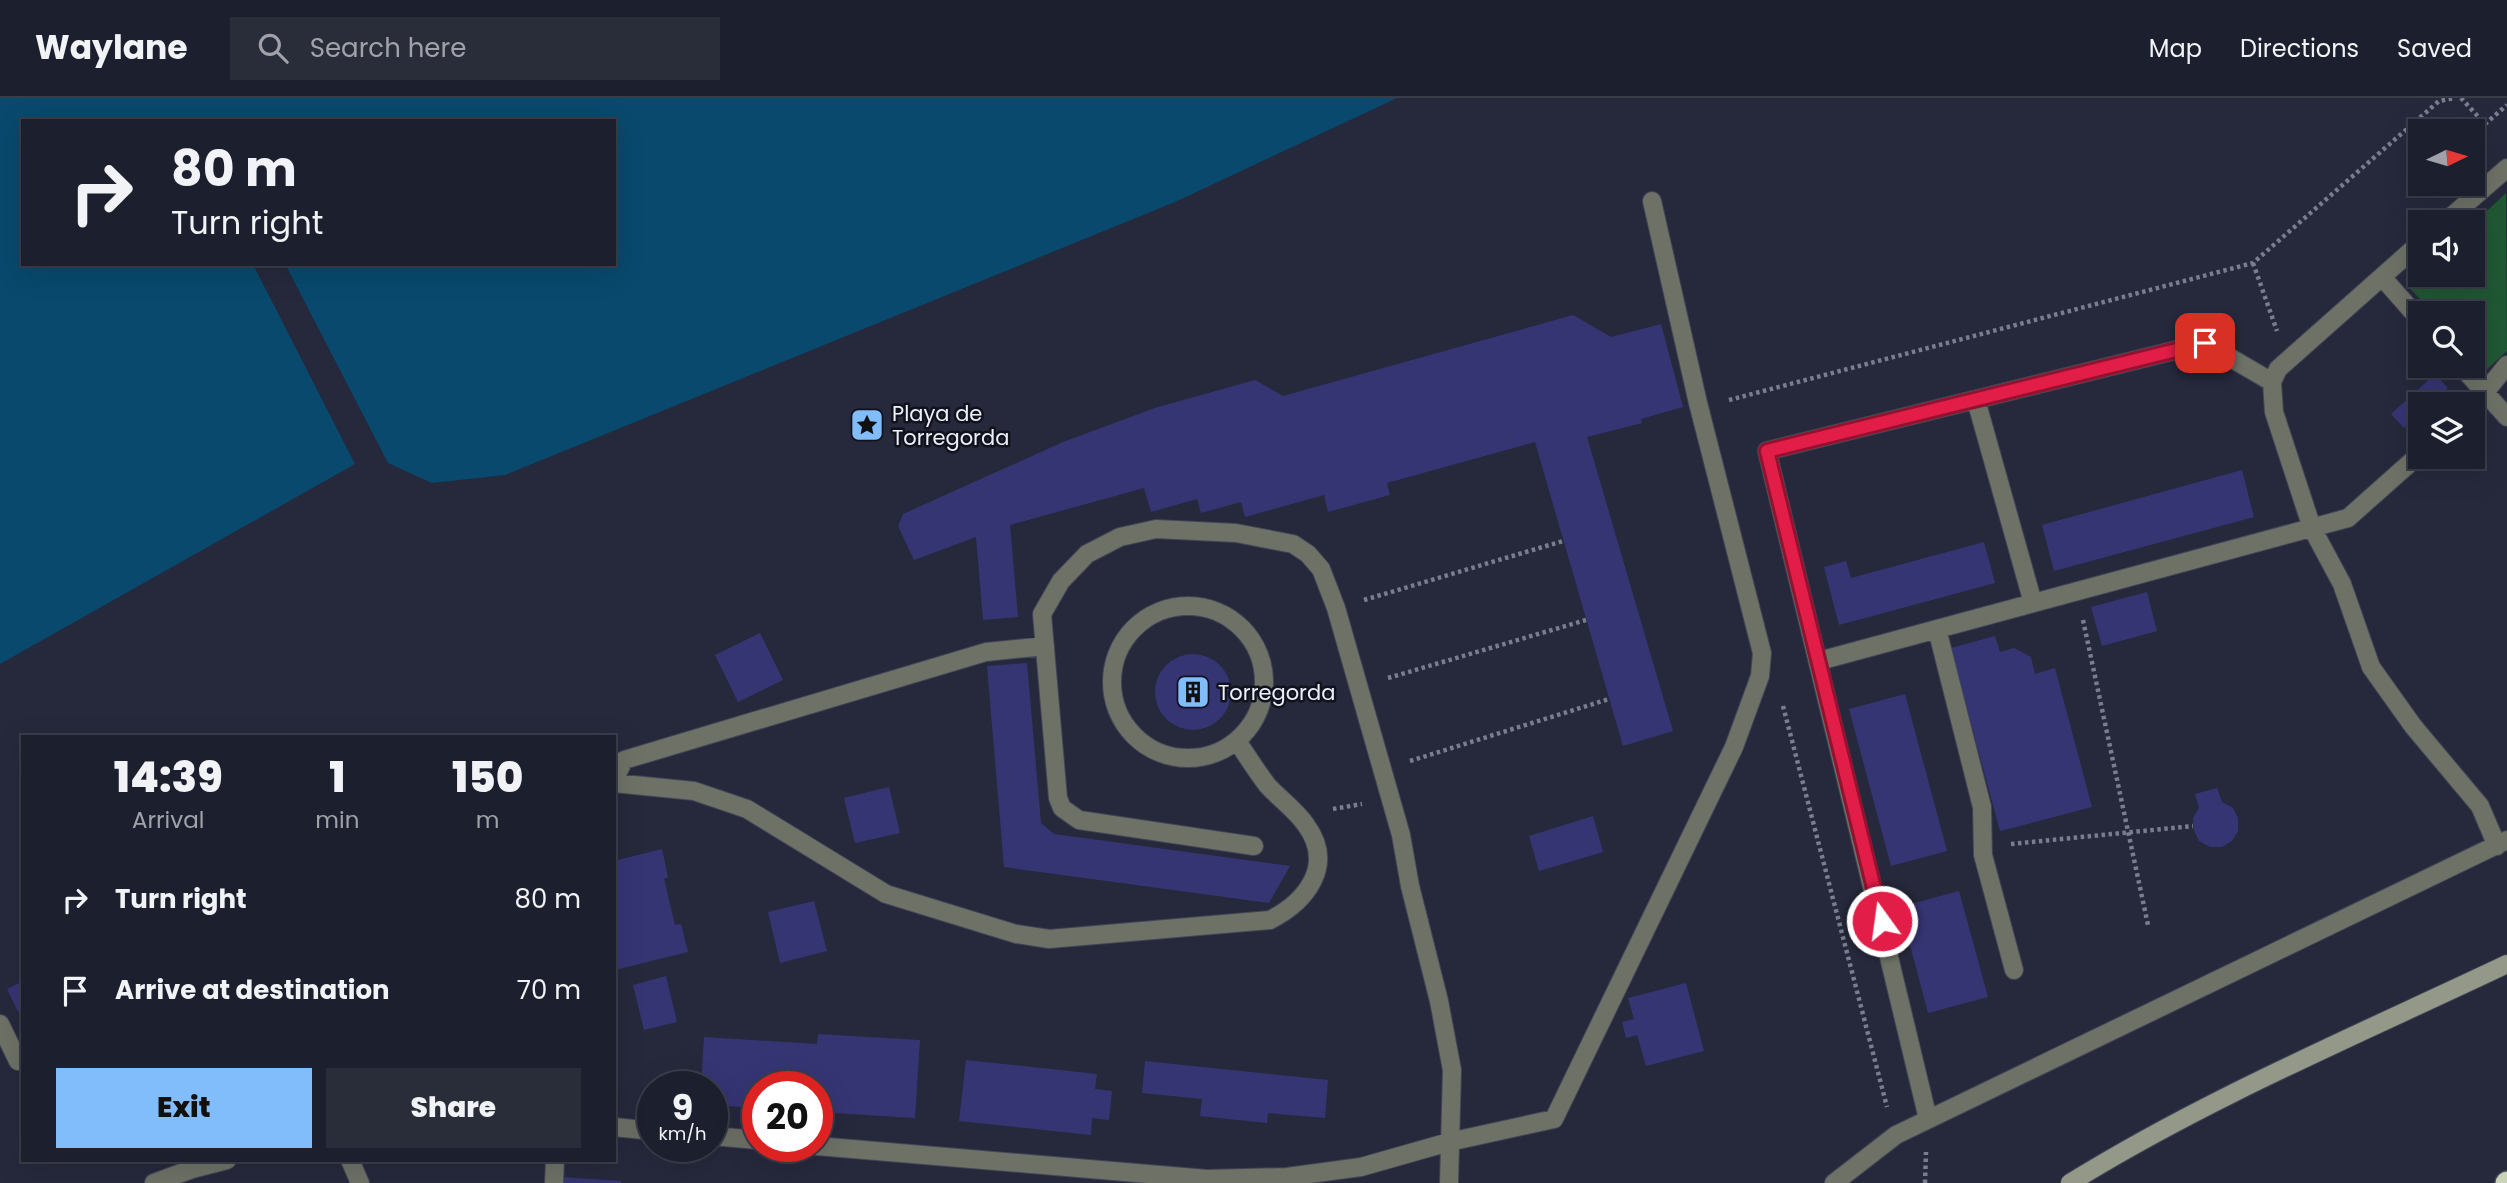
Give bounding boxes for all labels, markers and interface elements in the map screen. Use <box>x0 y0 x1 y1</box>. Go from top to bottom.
search box <box>230 17 720 80</box>
text: Waylane <box>35 24 188 71</box>
icon: search <box>254 29 292 67</box>
text: Search here <box>310 30 466 66</box>
text: Map <box>2149 32 2202 65</box>
text: Directions <box>2240 32 2359 65</box>
text: Saved <box>2397 32 2472 65</box>
north arrow <box>2408 119 2485 196</box>
map controls <box>2408 119 2485 469</box>
text: 80 m <box>171 135 297 203</box>
icon: right <box>56 147 147 238</box>
text: Turn right <box>171 200 323 245</box>
button: sound <box>2408 210 2485 287</box>
button: search <box>2408 301 2485 378</box>
pin <box>2175 313 2235 373</box>
icon: arrive <box>2186 324 2224 362</box>
button: layers <box>2408 392 2485 469</box>
place label: Playa de Torregorda <box>892 399 1009 452</box>
place icon: Playa de Torregorda <box>848 406 886 444</box>
building icon: Torregorda <box>1174 673 1212 711</box>
place label: Torregorda <box>1218 678 1335 707</box>
text: 14:39 <box>114 748 223 807</box>
text: 1 <box>329 748 345 807</box>
text: 150 <box>452 748 523 807</box>
text: Arrival <box>132 804 204 836</box>
text: min <box>315 804 359 836</box>
text: m <box>476 804 500 836</box>
icon: right <box>56 881 94 919</box>
text: Turn right <box>115 881 247 917</box>
text: 80 m <box>515 881 581 917</box>
position arrow <box>1845 884 1919 958</box>
icon: arrive <box>56 972 94 1010</box>
text: Arrive at destination <box>115 972 390 1008</box>
text: 70 m <box>517 972 581 1008</box>
button: Exit <box>56 1068 312 1148</box>
button: Share <box>326 1068 581 1148</box>
speed limit sign: 20 <box>742 1071 833 1162</box>
text: 9 <box>672 1083 693 1132</box>
text: km/h <box>659 1121 706 1146</box>

